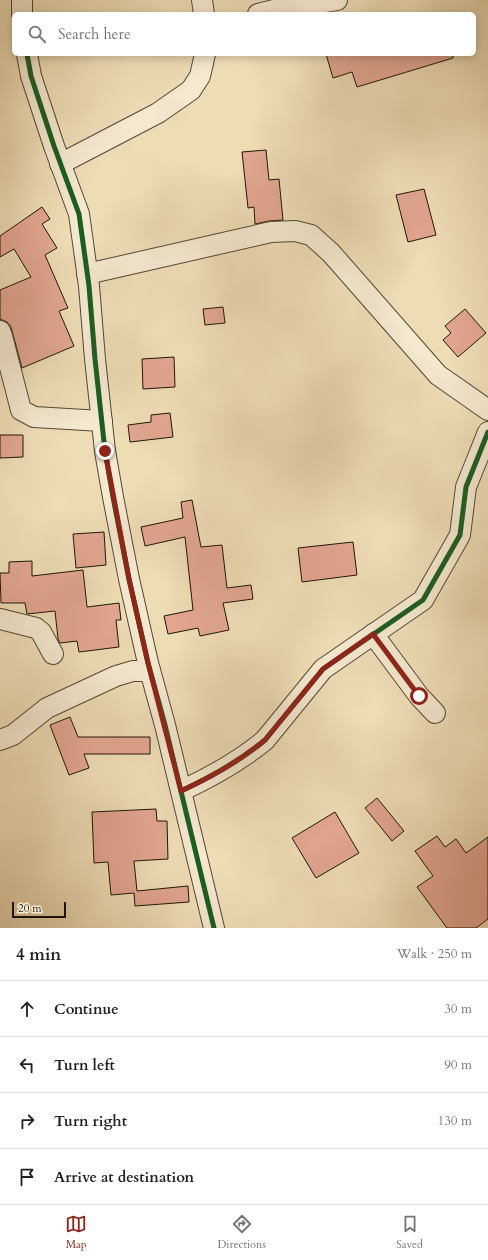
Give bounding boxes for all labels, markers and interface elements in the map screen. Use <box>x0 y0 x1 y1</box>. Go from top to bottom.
search box <box>12 12 476 56</box>
icon: search <box>26 23 48 45</box>
text: Search here <box>58 24 131 44</box>
route end <box>96 442 114 460</box>
route start <box>410 687 428 705</box>
scale bar <box>12 900 66 919</box>
text: 20 m <box>18 901 42 916</box>
text: 4 min <box>16 943 61 966</box>
text: Walk · 250 m <box>397 945 472 963</box>
icon: ahead <box>16 998 38 1020</box>
text: Continue <box>54 999 119 1019</box>
text: 30 m <box>444 1000 472 1018</box>
icon: left <box>16 1054 38 1076</box>
text: Turn left <box>54 1055 115 1075</box>
text: 90 m <box>444 1056 472 1074</box>
icon: right <box>16 1110 38 1132</box>
text: Turn right <box>54 1111 127 1131</box>
text: 130 m <box>438 1112 472 1130</box>
icon: arrive <box>16 1166 38 1188</box>
text: Arrive at destination <box>54 1167 194 1187</box>
tab: Map <box>65 1213 87 1252</box>
tab: Directions <box>217 1213 266 1252</box>
tab: Saved <box>396 1213 423 1252</box>

